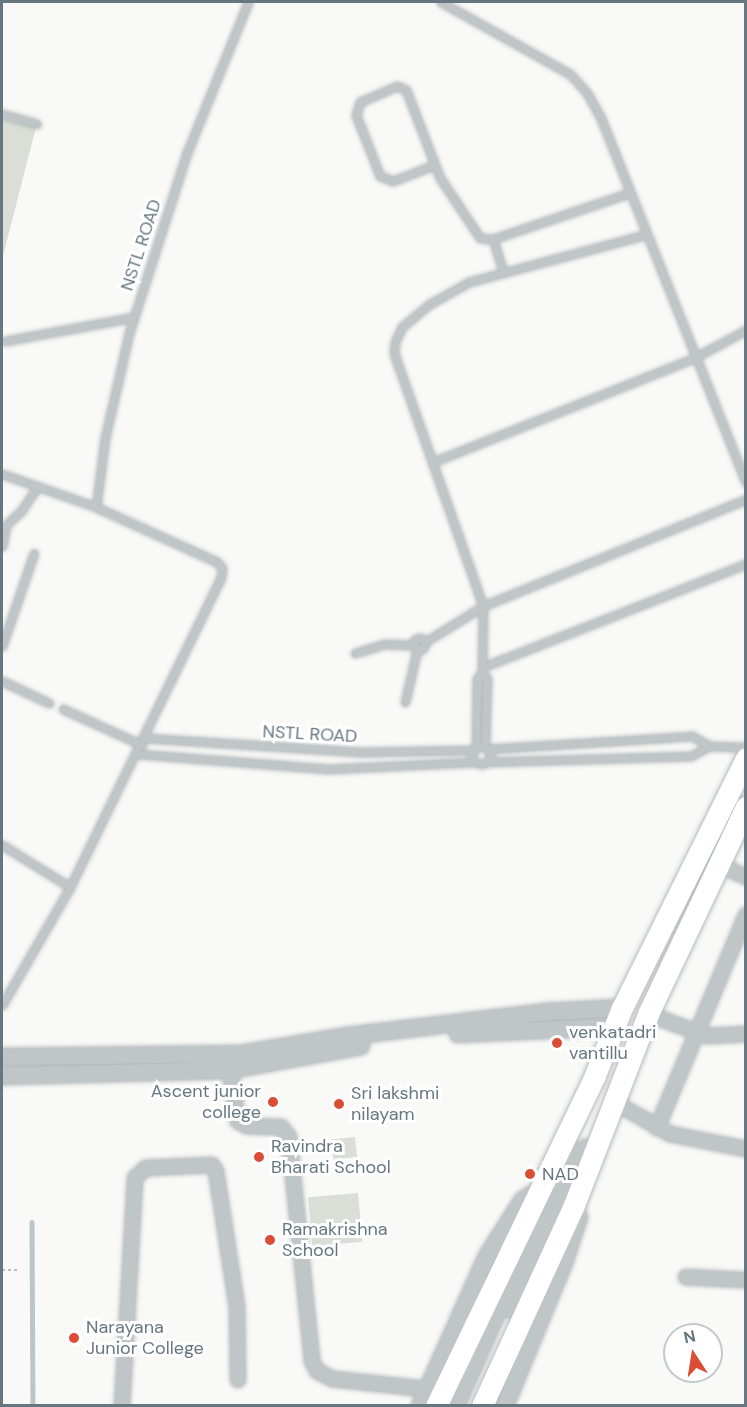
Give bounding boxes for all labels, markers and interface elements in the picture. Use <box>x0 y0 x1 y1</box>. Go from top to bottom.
street label: NSTL ROAD <box>116 196 166 294</box>
street label: NSTL ROAD <box>262 721 358 747</box>
place label: venkatadri vantillu <box>569 1022 656 1064</box>
marker: venkatadri vantillu <box>550 1036 564 1050</box>
place label: Ascent junior college <box>151 1081 261 1124</box>
place label: Sri lakshmi nilayam <box>351 1083 439 1126</box>
marker: Ascent junior college <box>266 1095 280 1109</box>
marker: Sri lakshmi nilayam <box>332 1097 346 1111</box>
place label: Ravindra Bharati School <box>271 1136 391 1178</box>
marker: Ravindra Bharati School <box>252 1150 266 1164</box>
place label: NAD <box>542 1163 579 1185</box>
marker: NAD <box>523 1167 537 1181</box>
place label: Ramakrishna School <box>282 1219 388 1262</box>
marker: Ramakrishna School <box>263 1233 277 1247</box>
place label: Narayana Junior College <box>86 1317 204 1360</box>
north arrow <box>663 1323 723 1383</box>
text: N <box>682 1325 697 1348</box>
marker: Narayana Junior College <box>67 1331 81 1345</box>

